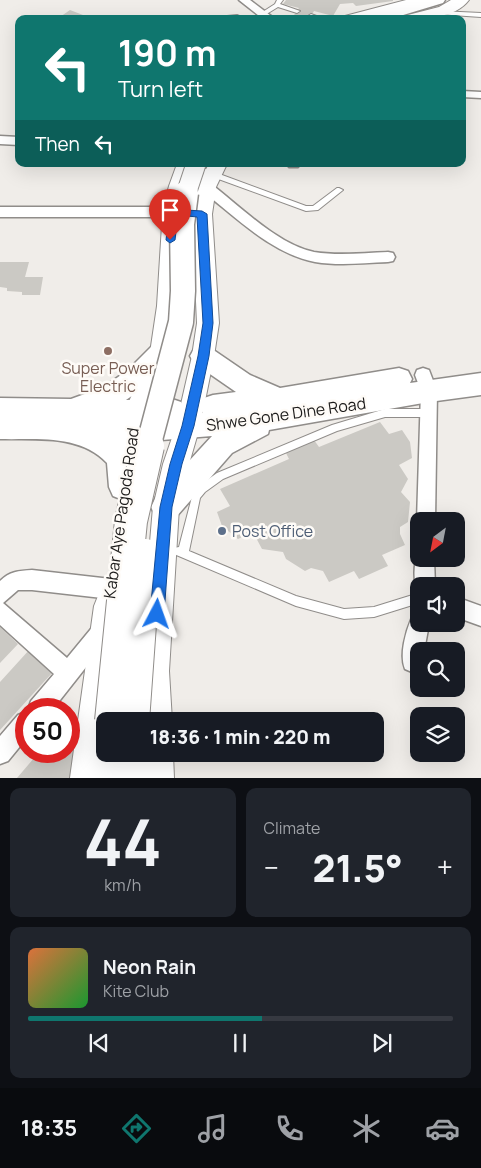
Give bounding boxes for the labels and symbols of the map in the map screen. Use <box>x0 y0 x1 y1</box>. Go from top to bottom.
pin <box>149 189 191 240</box>
marker: Super Power Electric <box>102 345 114 357</box>
place label: Super Power Electric <box>62 357 155 397</box>
street label: Shwe Gone Dine Road <box>205 392 367 436</box>
street label: Kabar Aye Pagoda Road <box>98 426 144 600</box>
north arrow <box>410 512 465 568</box>
place label: Post Office <box>232 520 313 542</box>
marker: Post Office <box>216 525 228 537</box>
position arrow <box>130 587 182 639</box>
speed limit sign: 50 <box>15 698 80 763</box>

